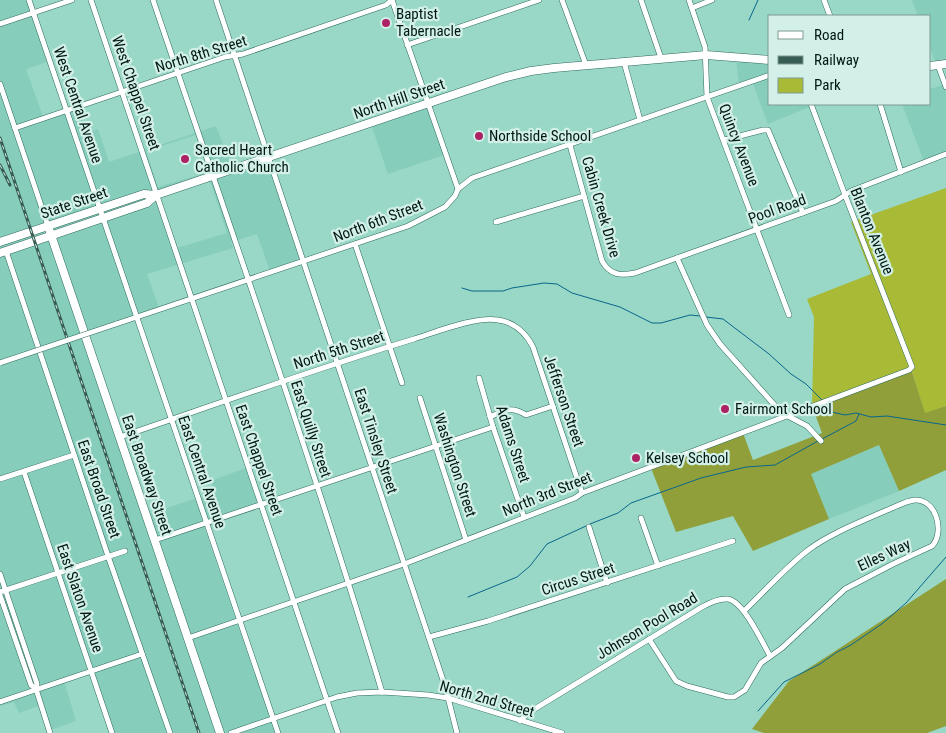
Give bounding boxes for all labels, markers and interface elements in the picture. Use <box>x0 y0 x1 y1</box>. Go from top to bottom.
place label: Baptist Tabernacle <box>396 5 461 40</box>
legend <box>768 15 931 105</box>
marker: Baptist Tabernacle <box>380 17 392 29</box>
text: Road <box>814 26 844 44</box>
street label: North 8th Street <box>153 32 249 76</box>
street label: West Chappel Street <box>108 33 164 153</box>
street label: West Central Avenue <box>50 45 106 165</box>
text: Railway <box>814 51 859 69</box>
street label: North Hill Street <box>351 75 447 123</box>
text: Park <box>814 76 841 94</box>
street label: Quincy Avenue <box>715 101 763 189</box>
place label: Northside School <box>489 127 591 145</box>
marker: Northside School <box>473 130 485 142</box>
place label: Sacred Heart Catholic Church <box>195 141 289 176</box>
marker: Sacred Heart Catholic Church <box>179 153 191 165</box>
street label: Cabin Creek Drive <box>578 154 624 260</box>
street label: State Street <box>38 183 110 223</box>
street label: Blanton Avenue <box>846 185 898 277</box>
street label: Pool Road <box>746 190 808 228</box>
street label: North 6th Street <box>331 196 425 246</box>
street label: North 5th Street <box>291 327 387 373</box>
street label: Jefferson Street <box>540 353 588 449</box>
street label: East Quilly Street <box>287 378 335 480</box>
street label: East Tinsley Street <box>350 386 402 496</box>
place label: Fairmont School <box>735 400 832 418</box>
street label: East Chappel Street <box>232 402 286 518</box>
street label: Adams Street <box>492 403 534 485</box>
marker: Fairmont School <box>719 403 731 415</box>
street label: Washington Street <box>430 411 480 519</box>
street label: East Broadway Street <box>118 413 176 537</box>
street label: East Central Avenue <box>174 413 230 531</box>
street label: East Broad Street <box>74 438 124 540</box>
place label: Kelsey School <box>646 449 728 467</box>
marker: Kelsey School <box>630 452 642 464</box>
street label: North 3rd Street <box>500 468 594 520</box>
street label: Elles Way <box>855 535 913 575</box>
street label: East Slaton Avenue <box>53 541 107 655</box>
street label: Circus Street <box>539 559 617 599</box>
street label: Johnson Pool Road <box>593 589 701 663</box>
street label: North 2nd Street <box>438 677 536 721</box>

